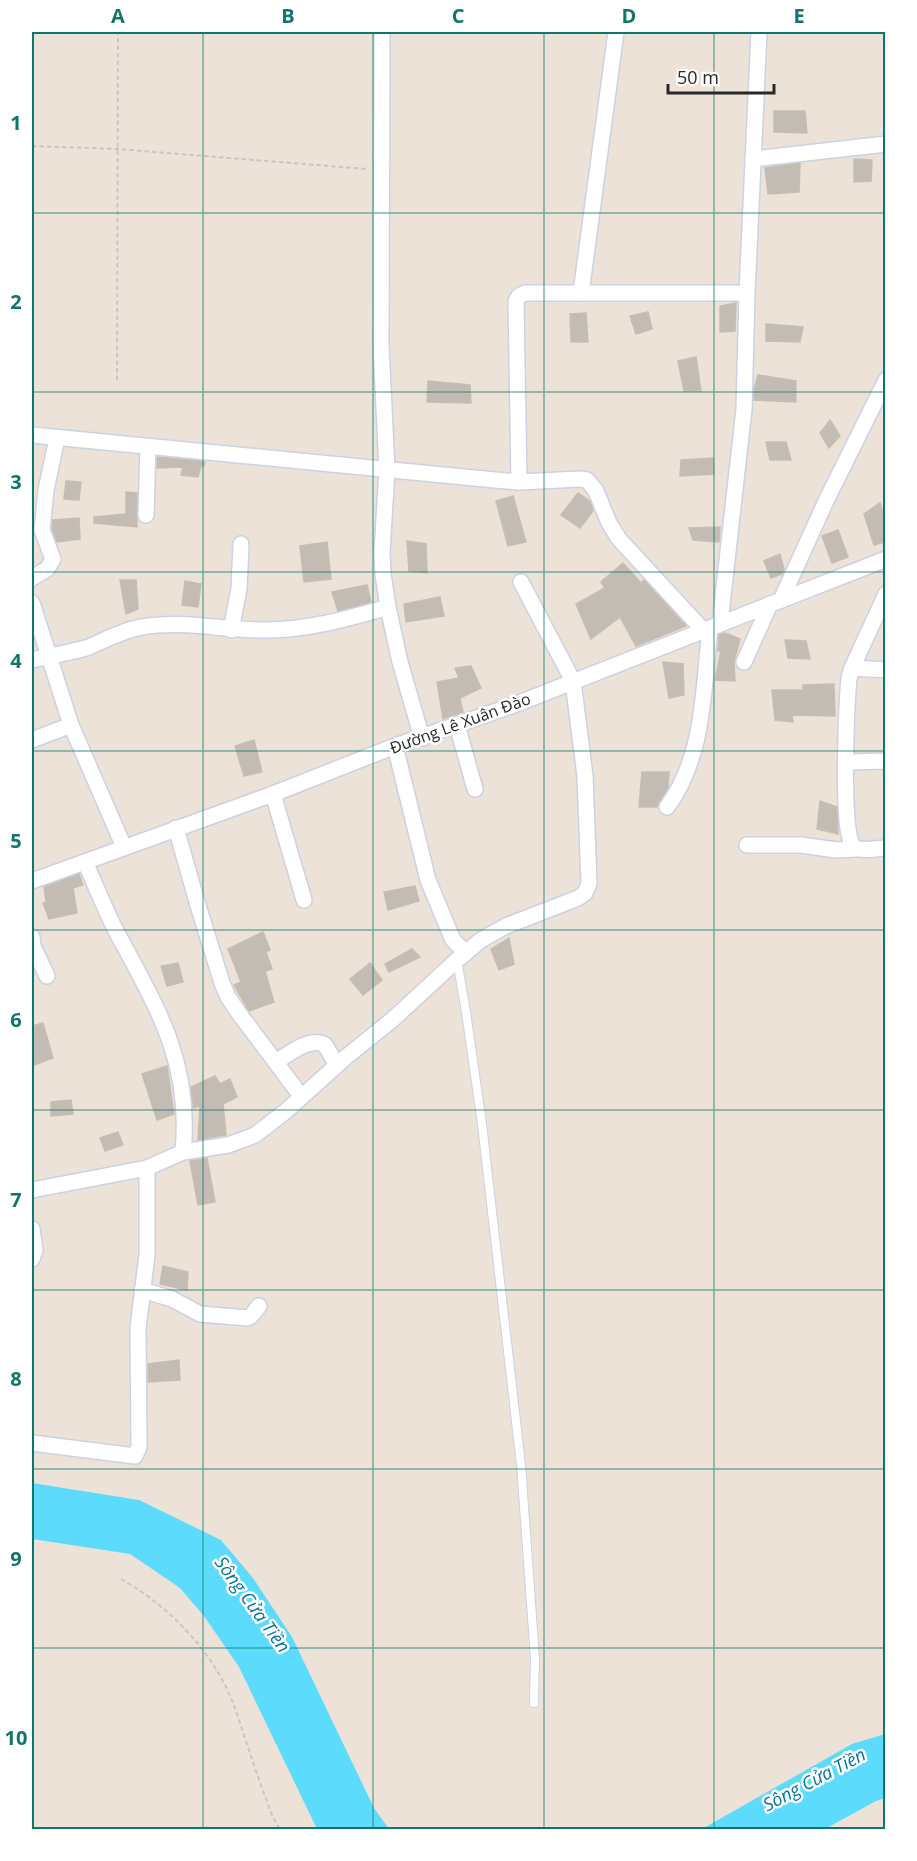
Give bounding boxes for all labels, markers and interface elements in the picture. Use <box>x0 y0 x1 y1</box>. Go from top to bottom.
text: A <box>111 2 125 29</box>
text: B <box>281 2 295 29</box>
text: C <box>452 2 465 29</box>
text: D <box>622 2 636 29</box>
text: E <box>793 2 805 29</box>
scale bar <box>668 57 774 95</box>
text: 50 m <box>677 65 719 89</box>
text: 1 <box>10 109 22 136</box>
text: 2 <box>10 288 22 315</box>
text: 3 <box>10 468 22 495</box>
text: 4 <box>10 647 22 674</box>
street label: Đường Lê Xuân Đào <box>387 687 533 759</box>
text: 5 <box>10 827 22 854</box>
text: 6 <box>10 1006 22 1033</box>
text: 7 <box>10 1186 22 1213</box>
text: 8 <box>10 1365 22 1392</box>
text: 9 <box>10 1545 22 1572</box>
water label: Sông Cửa Tiền <box>210 1551 296 1657</box>
text: 10 <box>5 1724 27 1751</box>
water label: Sông Cửa Tiền <box>758 1742 870 1816</box>

